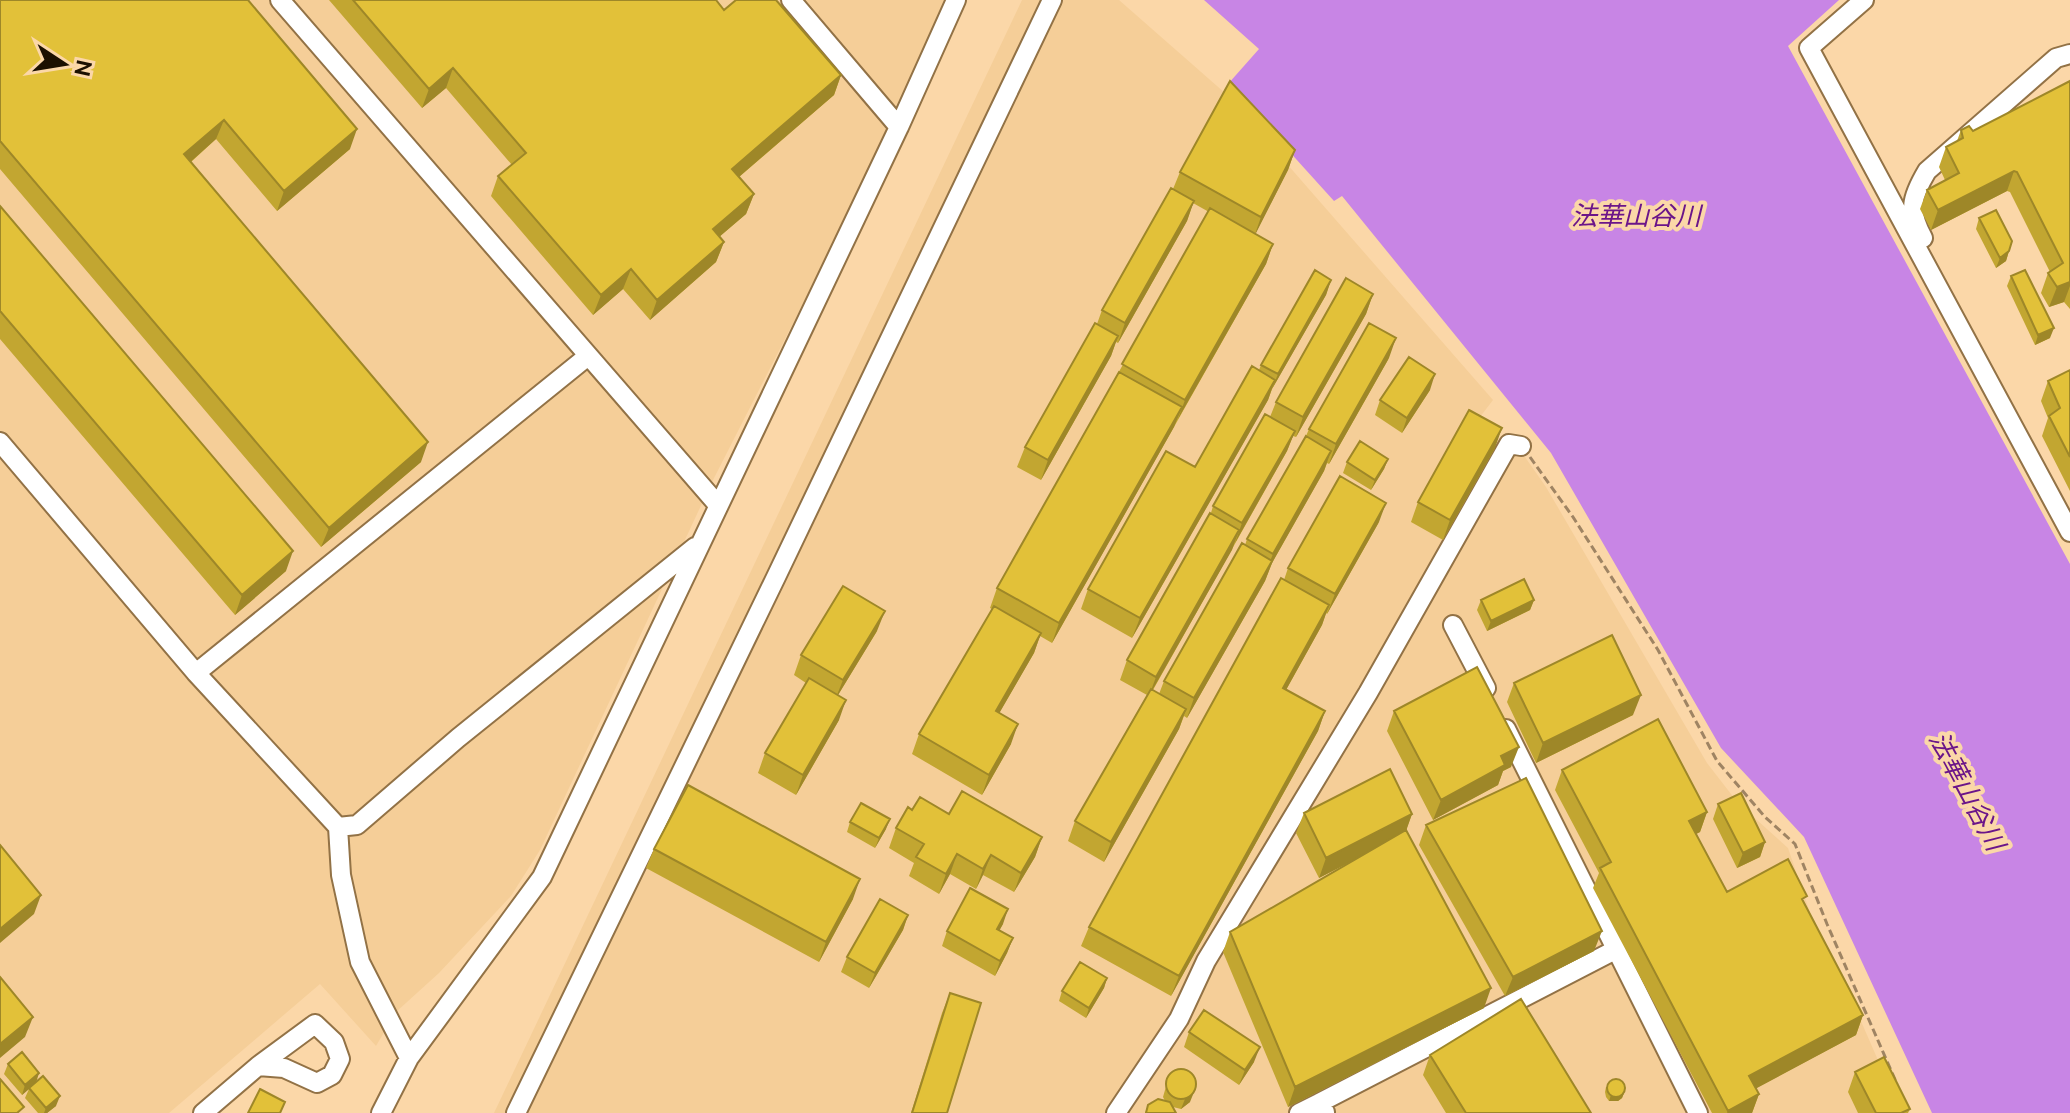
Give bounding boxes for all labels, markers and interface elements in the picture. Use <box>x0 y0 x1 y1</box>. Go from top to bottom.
north arrow <box>24 24 104 104</box>
text: N <box>70 58 98 79</box>
water label: 法華山谷川 <box>1571 201 1704 230</box>
water label: 法華山谷川 <box>1924 727 2012 858</box>

